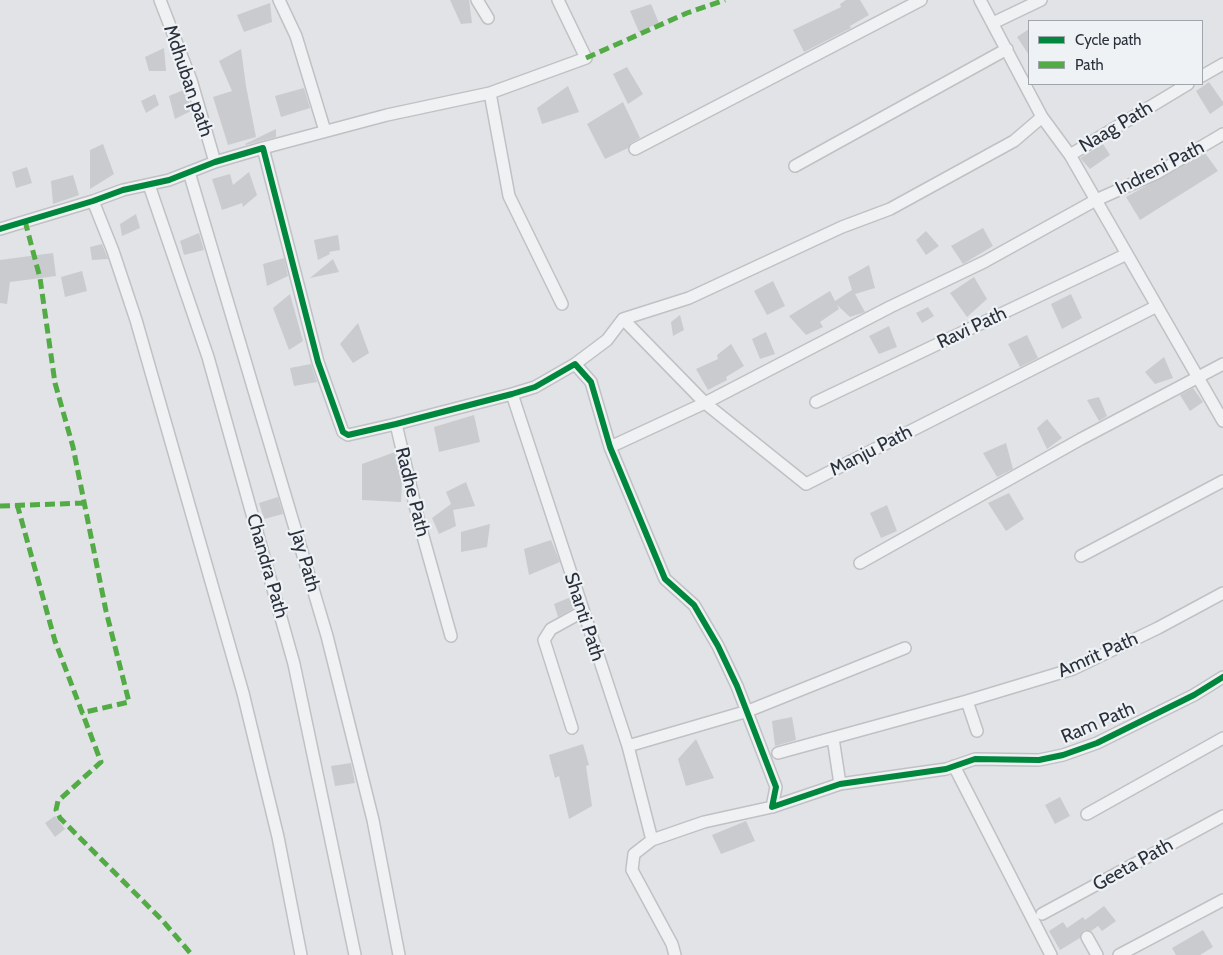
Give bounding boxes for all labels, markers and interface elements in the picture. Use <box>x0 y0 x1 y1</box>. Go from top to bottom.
legend <box>1028 20 1203 85</box>
street label: Mdhuban path <box>158 22 218 140</box>
text: Cycle path <box>1075 31 1141 49</box>
text: Path <box>1075 56 1104 74</box>
street label: Naag Path <box>1075 96 1157 158</box>
street label: Indreni Path <box>1112 136 1208 200</box>
street label: Ravi Path <box>934 302 1010 354</box>
street label: Manju Path <box>826 421 916 481</box>
street label: Radhe Path <box>390 445 434 539</box>
street label: Chandra Path <box>241 511 293 621</box>
street label: Jay Path <box>285 527 325 595</box>
street label: Shanti Path <box>559 570 609 664</box>
street label: Amrit Path <box>1054 627 1142 683</box>
street label: Ram Path <box>1058 697 1138 749</box>
street label: Geeta Path <box>1089 834 1177 896</box>

